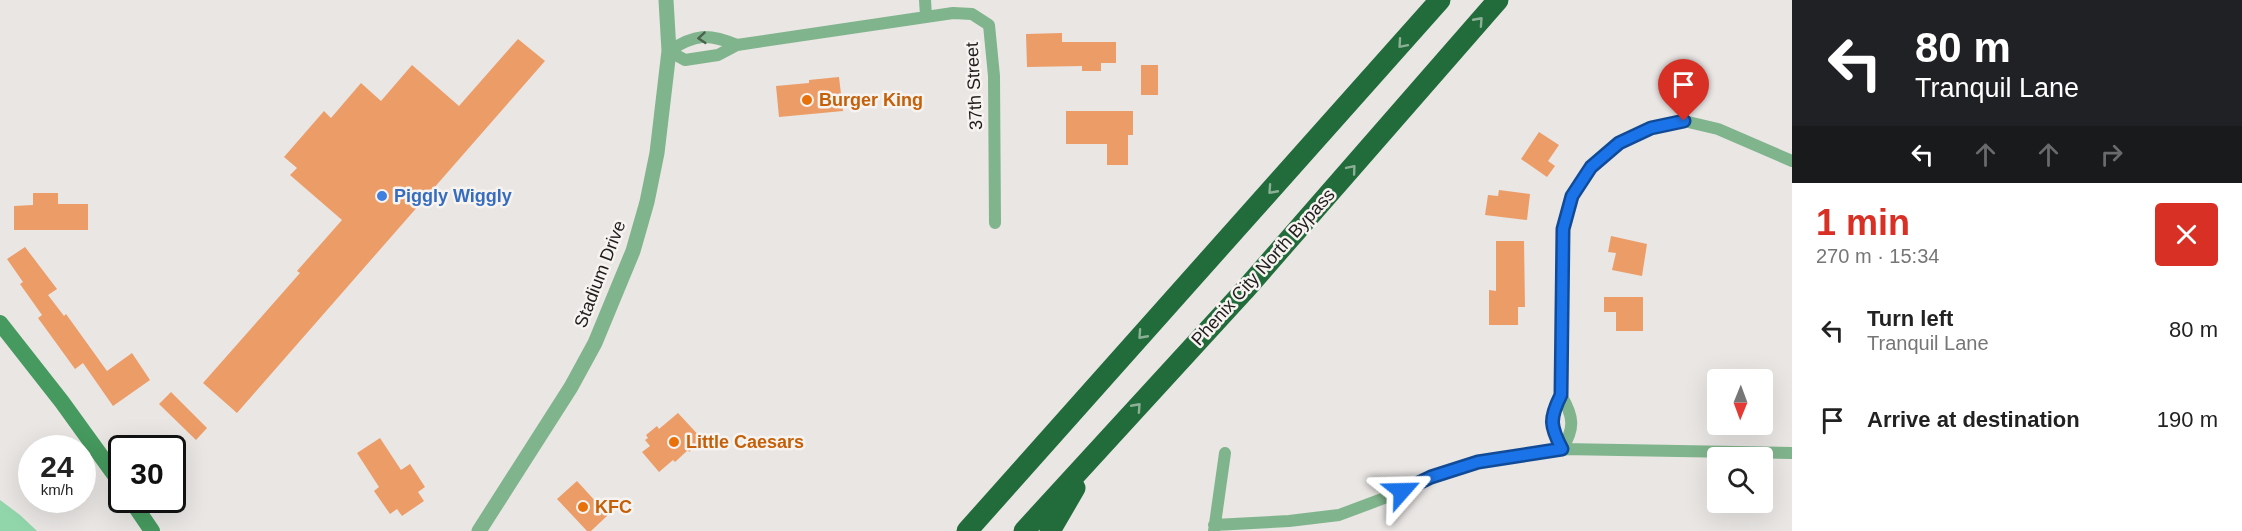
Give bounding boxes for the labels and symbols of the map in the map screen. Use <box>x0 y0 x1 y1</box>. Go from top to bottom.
one-way arrow <box>1472 17 1483 28</box>
one-way arrow <box>697 31 706 44</box>
one-way arrow <box>1398 37 1409 48</box>
street label: 37th Street <box>962 42 986 130</box>
pin <box>1658 59 1709 121</box>
place label: Burger King <box>819 90 923 110</box>
marker: Burger King <box>800 93 814 107</box>
one-way arrow <box>1345 165 1356 175</box>
one-way arrow <box>1268 183 1279 194</box>
street label: Phenix City North Bypass <box>1187 184 1339 350</box>
place label: Piggly Wiggly <box>394 186 512 206</box>
marker: Piggly Wiggly <box>375 189 389 203</box>
street label: Stadium Drive <box>570 218 630 330</box>
one-way arrow <box>1138 328 1149 339</box>
north arrow <box>1707 369 1773 435</box>
one-way arrow <box>1130 403 1141 414</box>
place label: Little Caesars <box>686 432 804 452</box>
speed limit sign: 30 <box>108 435 186 513</box>
marker: Little Caesars <box>667 435 681 449</box>
position arrow <box>1370 459 1434 523</box>
place label: KFC <box>595 497 632 517</box>
marker: KFC <box>576 500 590 514</box>

